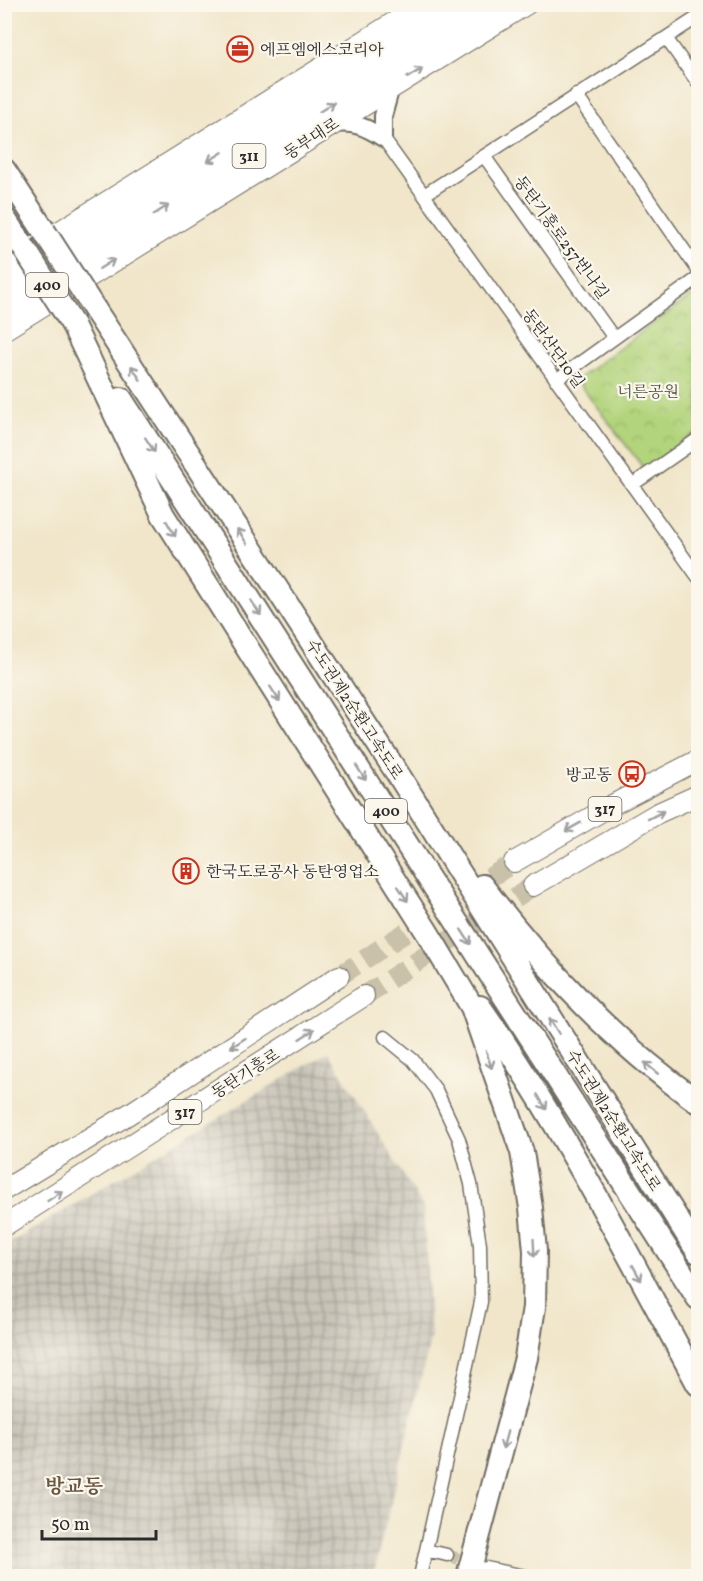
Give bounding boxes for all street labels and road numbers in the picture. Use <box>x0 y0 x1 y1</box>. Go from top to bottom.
street label: 동부대로 <box>280 113 344 166</box>
road number: 311 <box>232 144 266 168</box>
street label: 동탄기흥로257번나길 <box>508 172 613 304</box>
road number: 400 <box>26 273 68 297</box>
street label: 동탄산단10길 <box>516 305 589 393</box>
street label: 수도권제2순환고속도로 <box>300 636 407 785</box>
road number: 317 <box>588 797 622 821</box>
road number: 400 <box>365 799 407 823</box>
street label: 동탄기흥로 <box>208 1044 285 1105</box>
street label: 수도권제2순환고속도로 <box>560 1046 665 1197</box>
road number: 317 <box>168 1100 201 1124</box>

